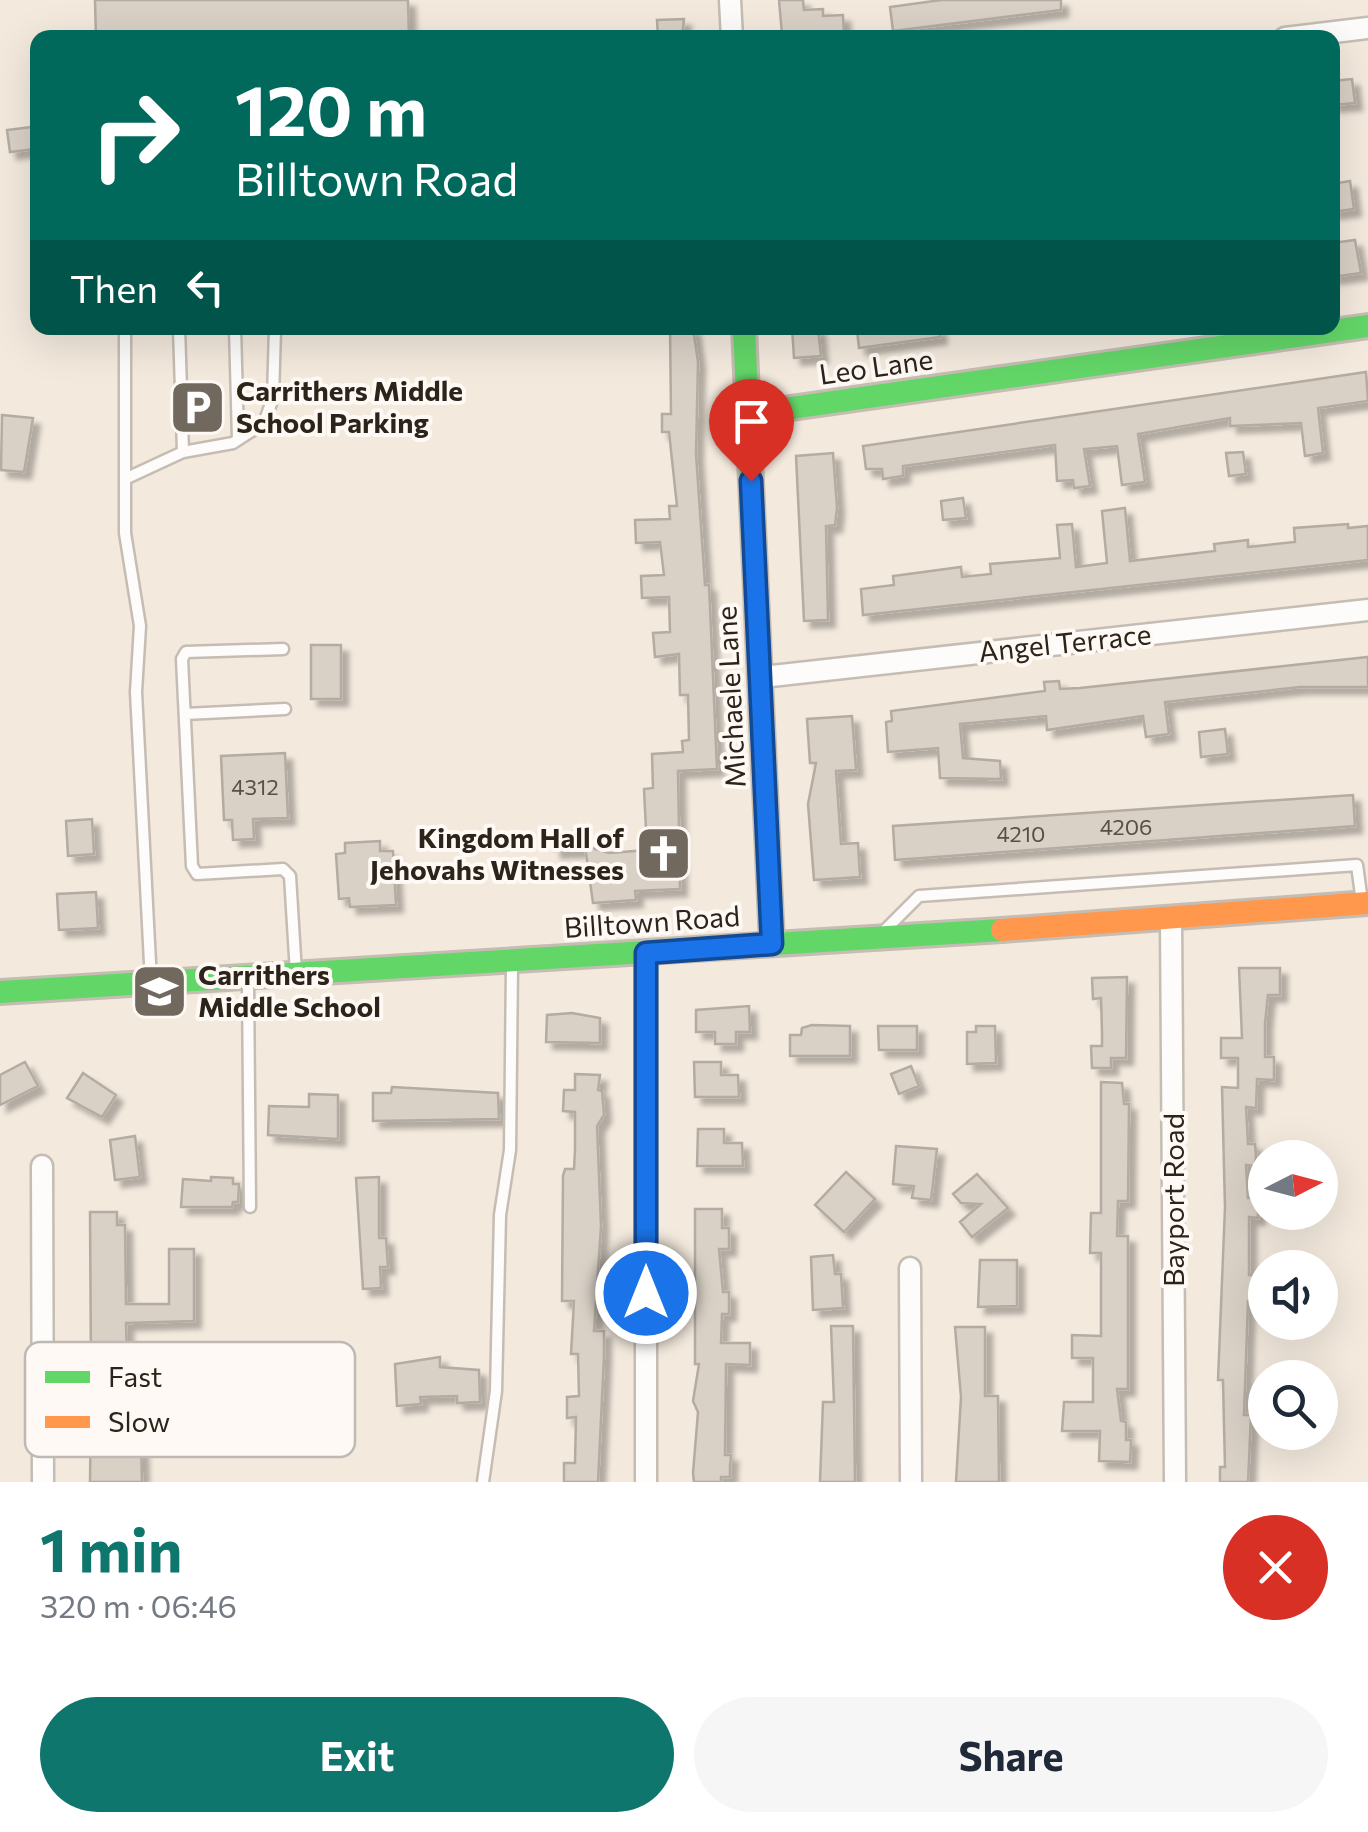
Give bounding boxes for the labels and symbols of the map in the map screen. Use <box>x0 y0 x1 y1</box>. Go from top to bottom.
street label: Leo Lane <box>817 341 935 391</box>
place label: Carrithers Middle School Parking <box>236 373 463 439</box>
parking icon: Carrithers Middle School Parking <box>167 377 227 437</box>
pin <box>709 379 794 482</box>
street label: Michaele Lane <box>708 605 752 789</box>
street label: Angel Terrace <box>977 616 1153 668</box>
house number: 4312 <box>231 773 279 800</box>
house number: 4206 <box>1100 813 1152 840</box>
place label: Kingdom Hall of Jehovahs Witnesses <box>370 820 625 886</box>
house number: 4210 <box>997 820 1045 847</box>
church icon: Kingdom Hall of Jehovahs Witnesses <box>633 824 693 884</box>
street label: Billtown Road <box>563 898 741 944</box>
place label: Carrithers Middle School <box>198 957 381 1023</box>
school or university icon: Carrithers Middle School <box>129 961 189 1021</box>
street label: Bayport Road <box>1156 1113 1190 1287</box>
north arrow <box>1248 1140 1338 1230</box>
position arrow <box>594 1241 698 1345</box>
legend <box>25 1342 355 1457</box>
text: Fast <box>108 1359 162 1393</box>
text: Slow <box>108 1404 170 1438</box>

